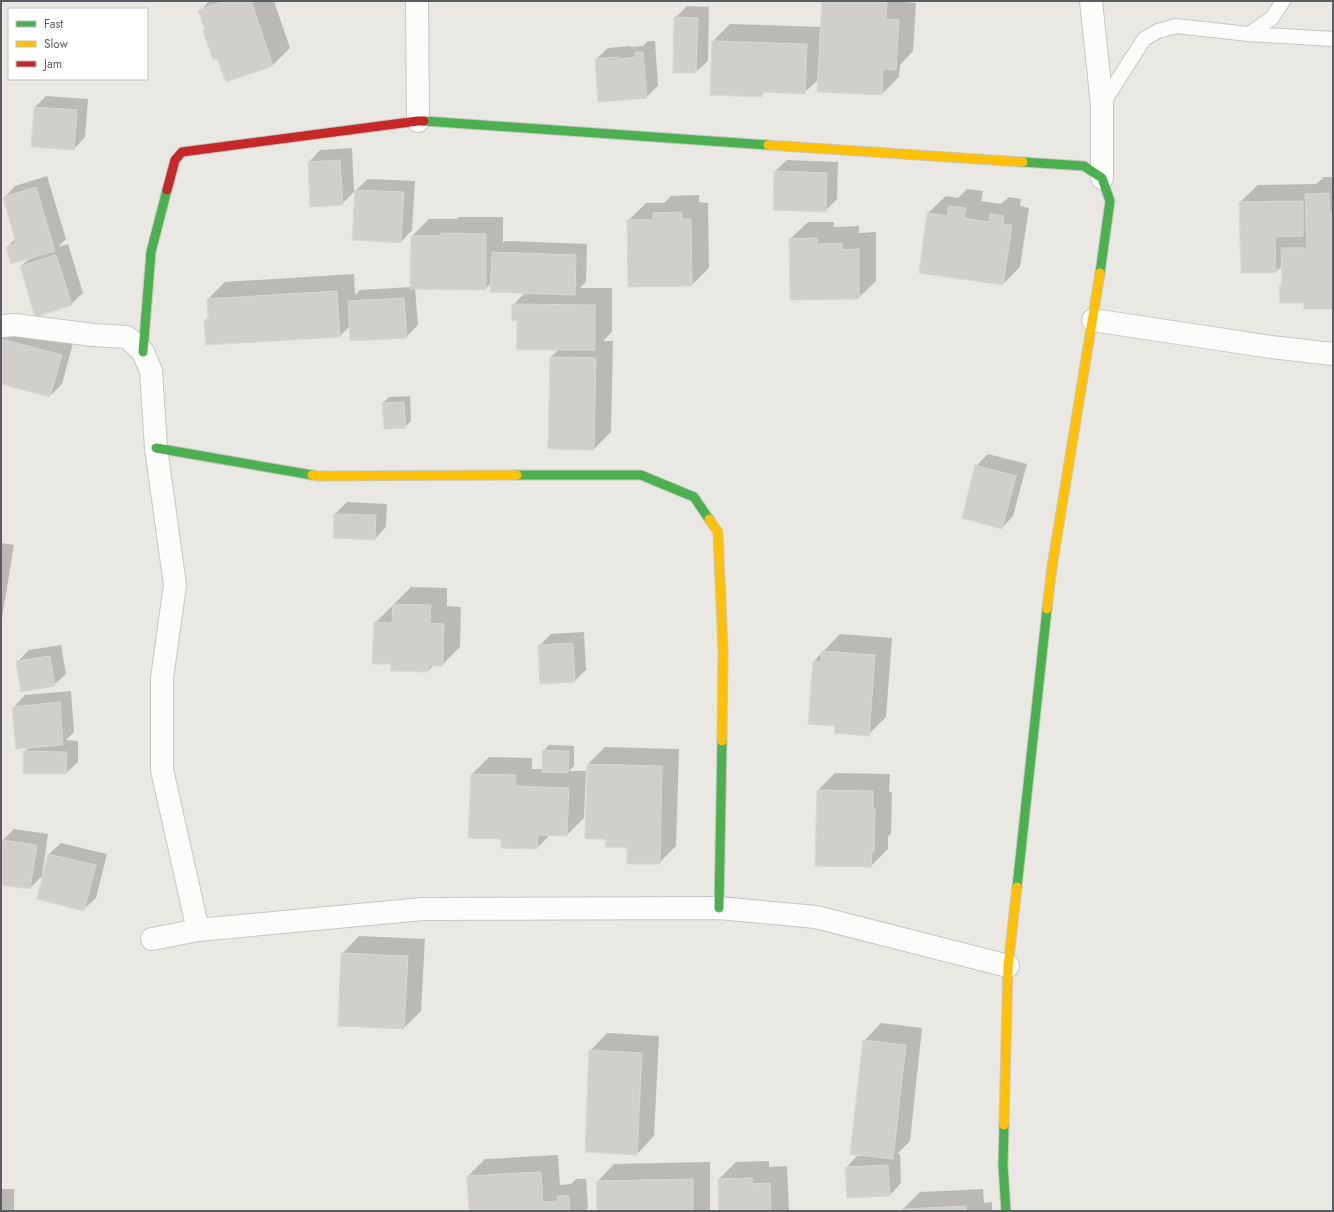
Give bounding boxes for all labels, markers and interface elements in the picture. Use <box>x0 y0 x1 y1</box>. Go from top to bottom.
legend <box>8 8 148 80</box>
text: Fast <box>44 15 63 33</box>
text: Slow <box>44 35 69 53</box>
text: Jam <box>42 55 62 73</box>

